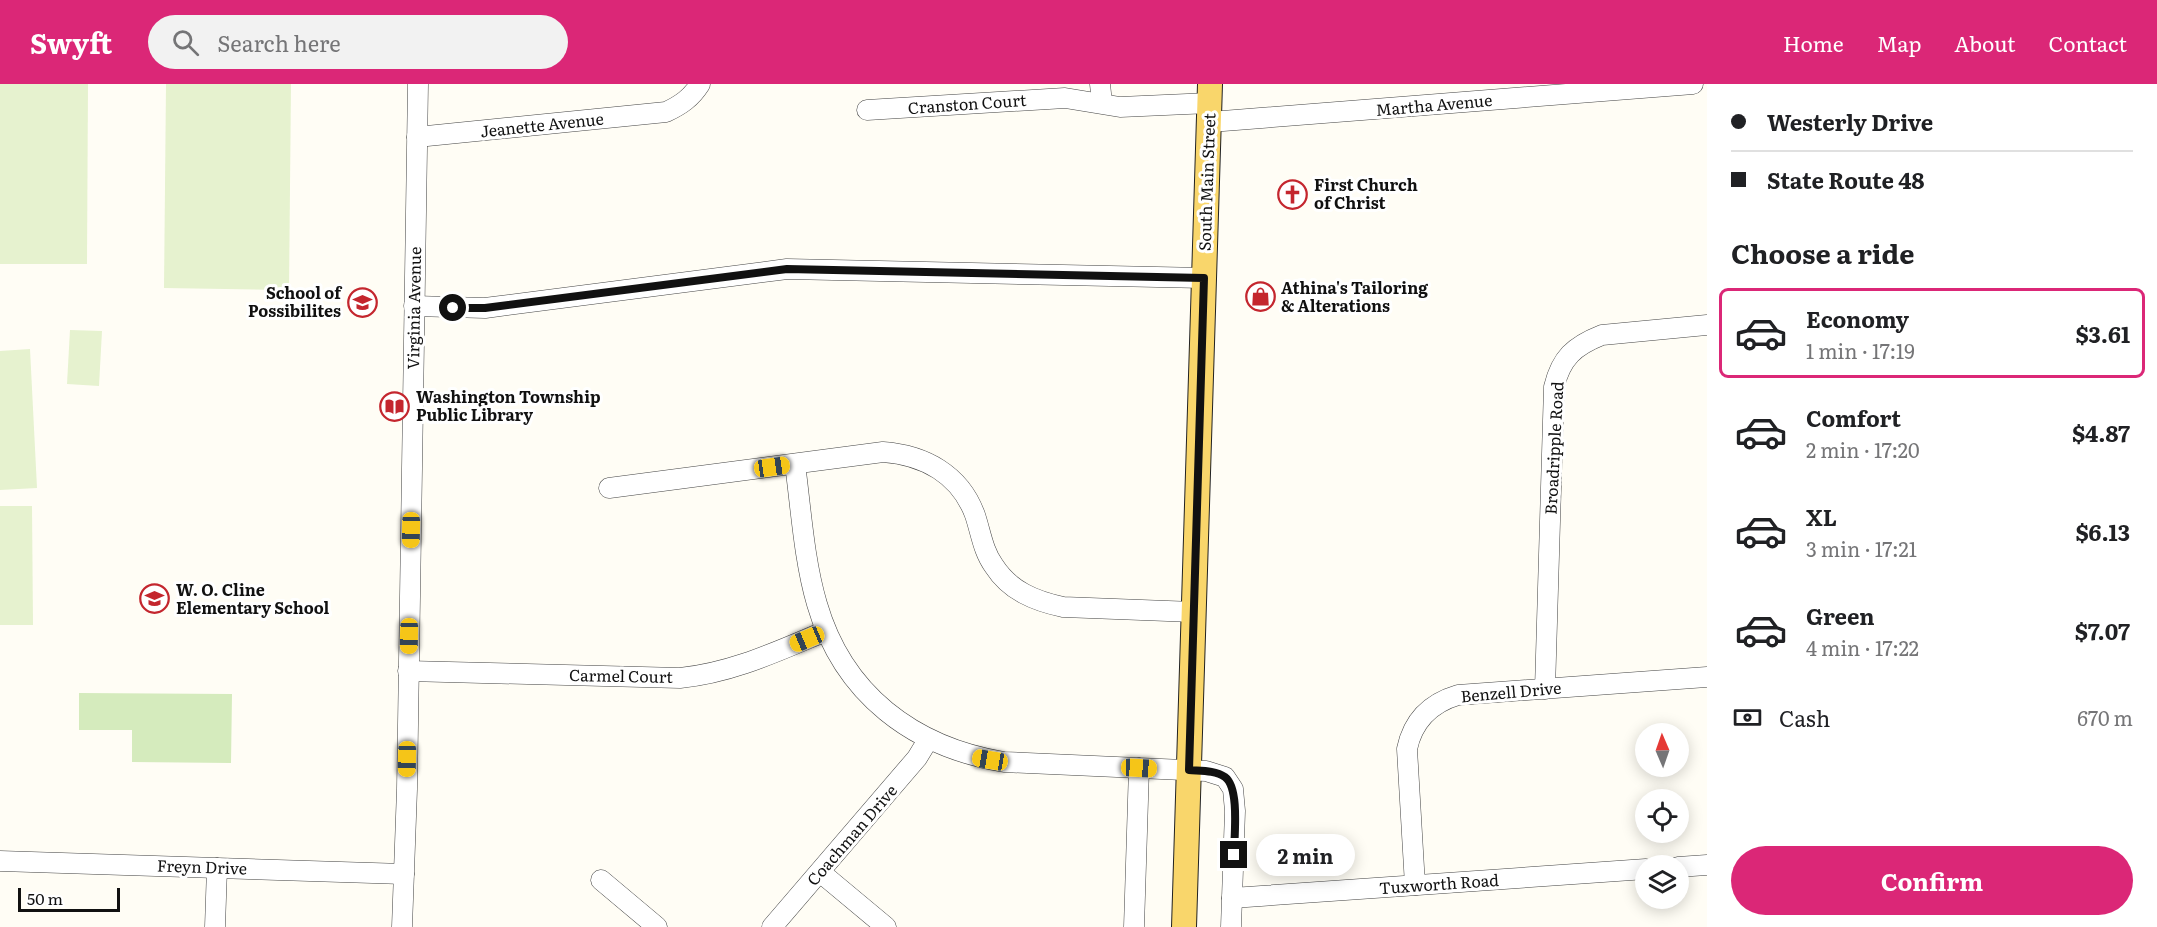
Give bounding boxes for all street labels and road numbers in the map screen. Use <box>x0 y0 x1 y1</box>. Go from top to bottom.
street label: Cranston Court <box>907 87 1028 119</box>
street label: Martha Avenue <box>1375 87 1493 121</box>
street label: Jeanette Avenue <box>479 106 605 142</box>
street label: South Main Street <box>1192 112 1220 251</box>
street label: Virginia Avenue <box>400 246 426 370</box>
street label: Broadripple Road <box>1538 381 1568 515</box>
street label: Carmel Court <box>569 662 674 688</box>
street label: Benzell Drive <box>1460 675 1562 707</box>
street label: Coachman Drive <box>800 778 902 890</box>
street label: Freyn Drive <box>157 852 247 880</box>
street label: Tuxworth Road <box>1378 867 1500 899</box>

